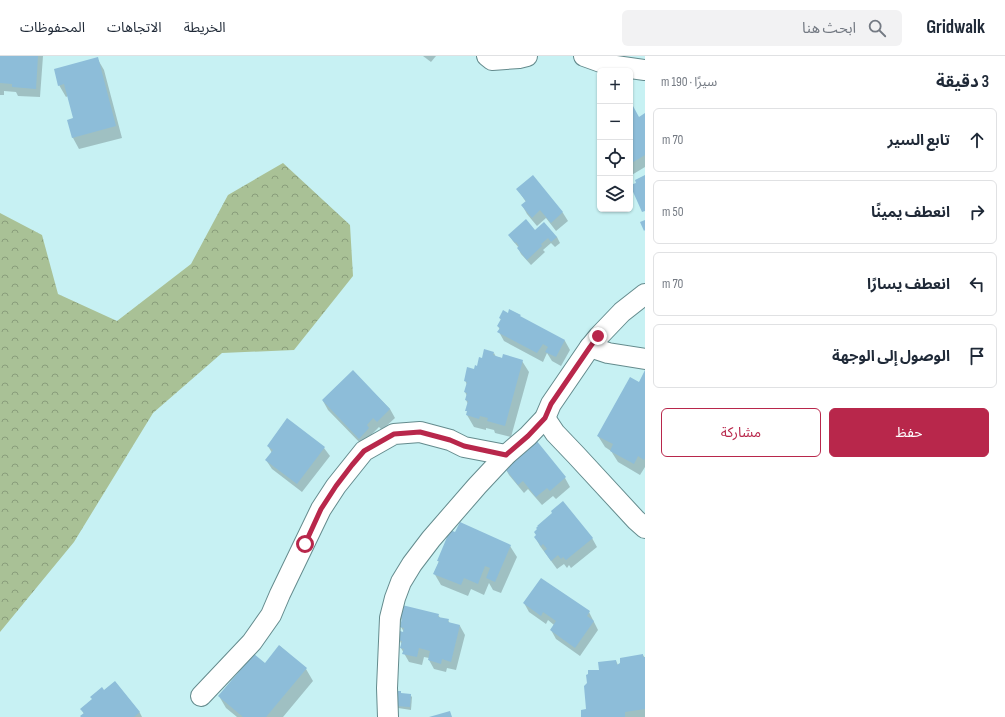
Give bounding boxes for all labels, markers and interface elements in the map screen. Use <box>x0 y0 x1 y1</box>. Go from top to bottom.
search box <box>622 10 902 46</box>
text: Gridwalk <box>926 16 985 39</box>
icon: search <box>866 17 888 39</box>
text: المحفوظات <box>20 19 85 36</box>
text: الاتجاهات <box>107 19 162 36</box>
text: الخريطة <box>184 19 226 36</box>
text: ابحث هنا <box>802 19 856 38</box>
map controls <box>597 68 633 212</box>
button: + <box>597 68 633 104</box>
text: 3 دقيقة <box>936 72 989 92</box>
text: سيرًا · 190 m <box>661 74 717 90</box>
button: − <box>597 104 633 140</box>
icon: ahead <box>966 129 988 151</box>
text: تابع السير <box>887 131 950 150</box>
text: 70 m <box>662 132 683 148</box>
button: locate <box>597 140 633 176</box>
button: layers <box>597 176 633 212</box>
icon: right <box>966 201 988 223</box>
text: انعطف يمينًا <box>871 203 950 222</box>
text: 50 m <box>662 204 683 220</box>
icon: left <box>966 273 988 295</box>
text: انعطف يسارًا <box>867 275 950 294</box>
text: 70 m <box>662 276 683 292</box>
route end <box>589 327 607 345</box>
icon: arrive <box>966 345 988 367</box>
text: الوصول إلى الوجهة <box>832 347 950 366</box>
button: مشاركة <box>661 408 821 457</box>
button: حفظ <box>829 408 989 457</box>
route start <box>296 535 314 553</box>

